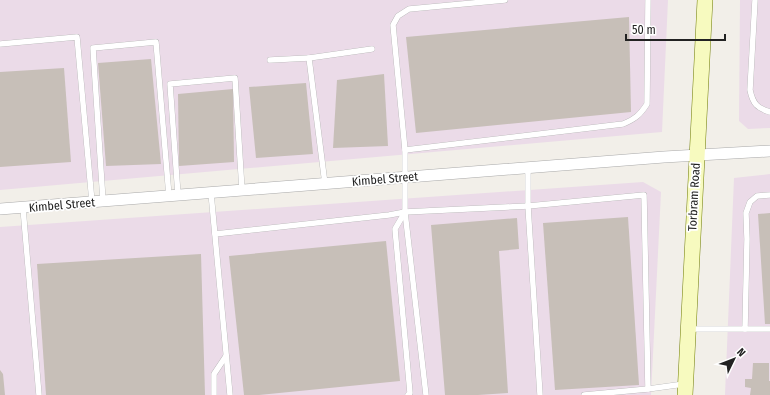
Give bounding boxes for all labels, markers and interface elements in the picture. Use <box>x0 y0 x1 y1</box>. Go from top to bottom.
scale bar <box>626 16 725 42</box>
text: 50 m <box>632 23 656 37</box>
street label: Torbram Road <box>685 162 703 232</box>
street label: Kimbel Street <box>351 169 419 189</box>
street label: Kimbel Street <box>28 195 96 215</box>
north arrow <box>714 339 754 379</box>
text: N <box>734 346 748 359</box>

